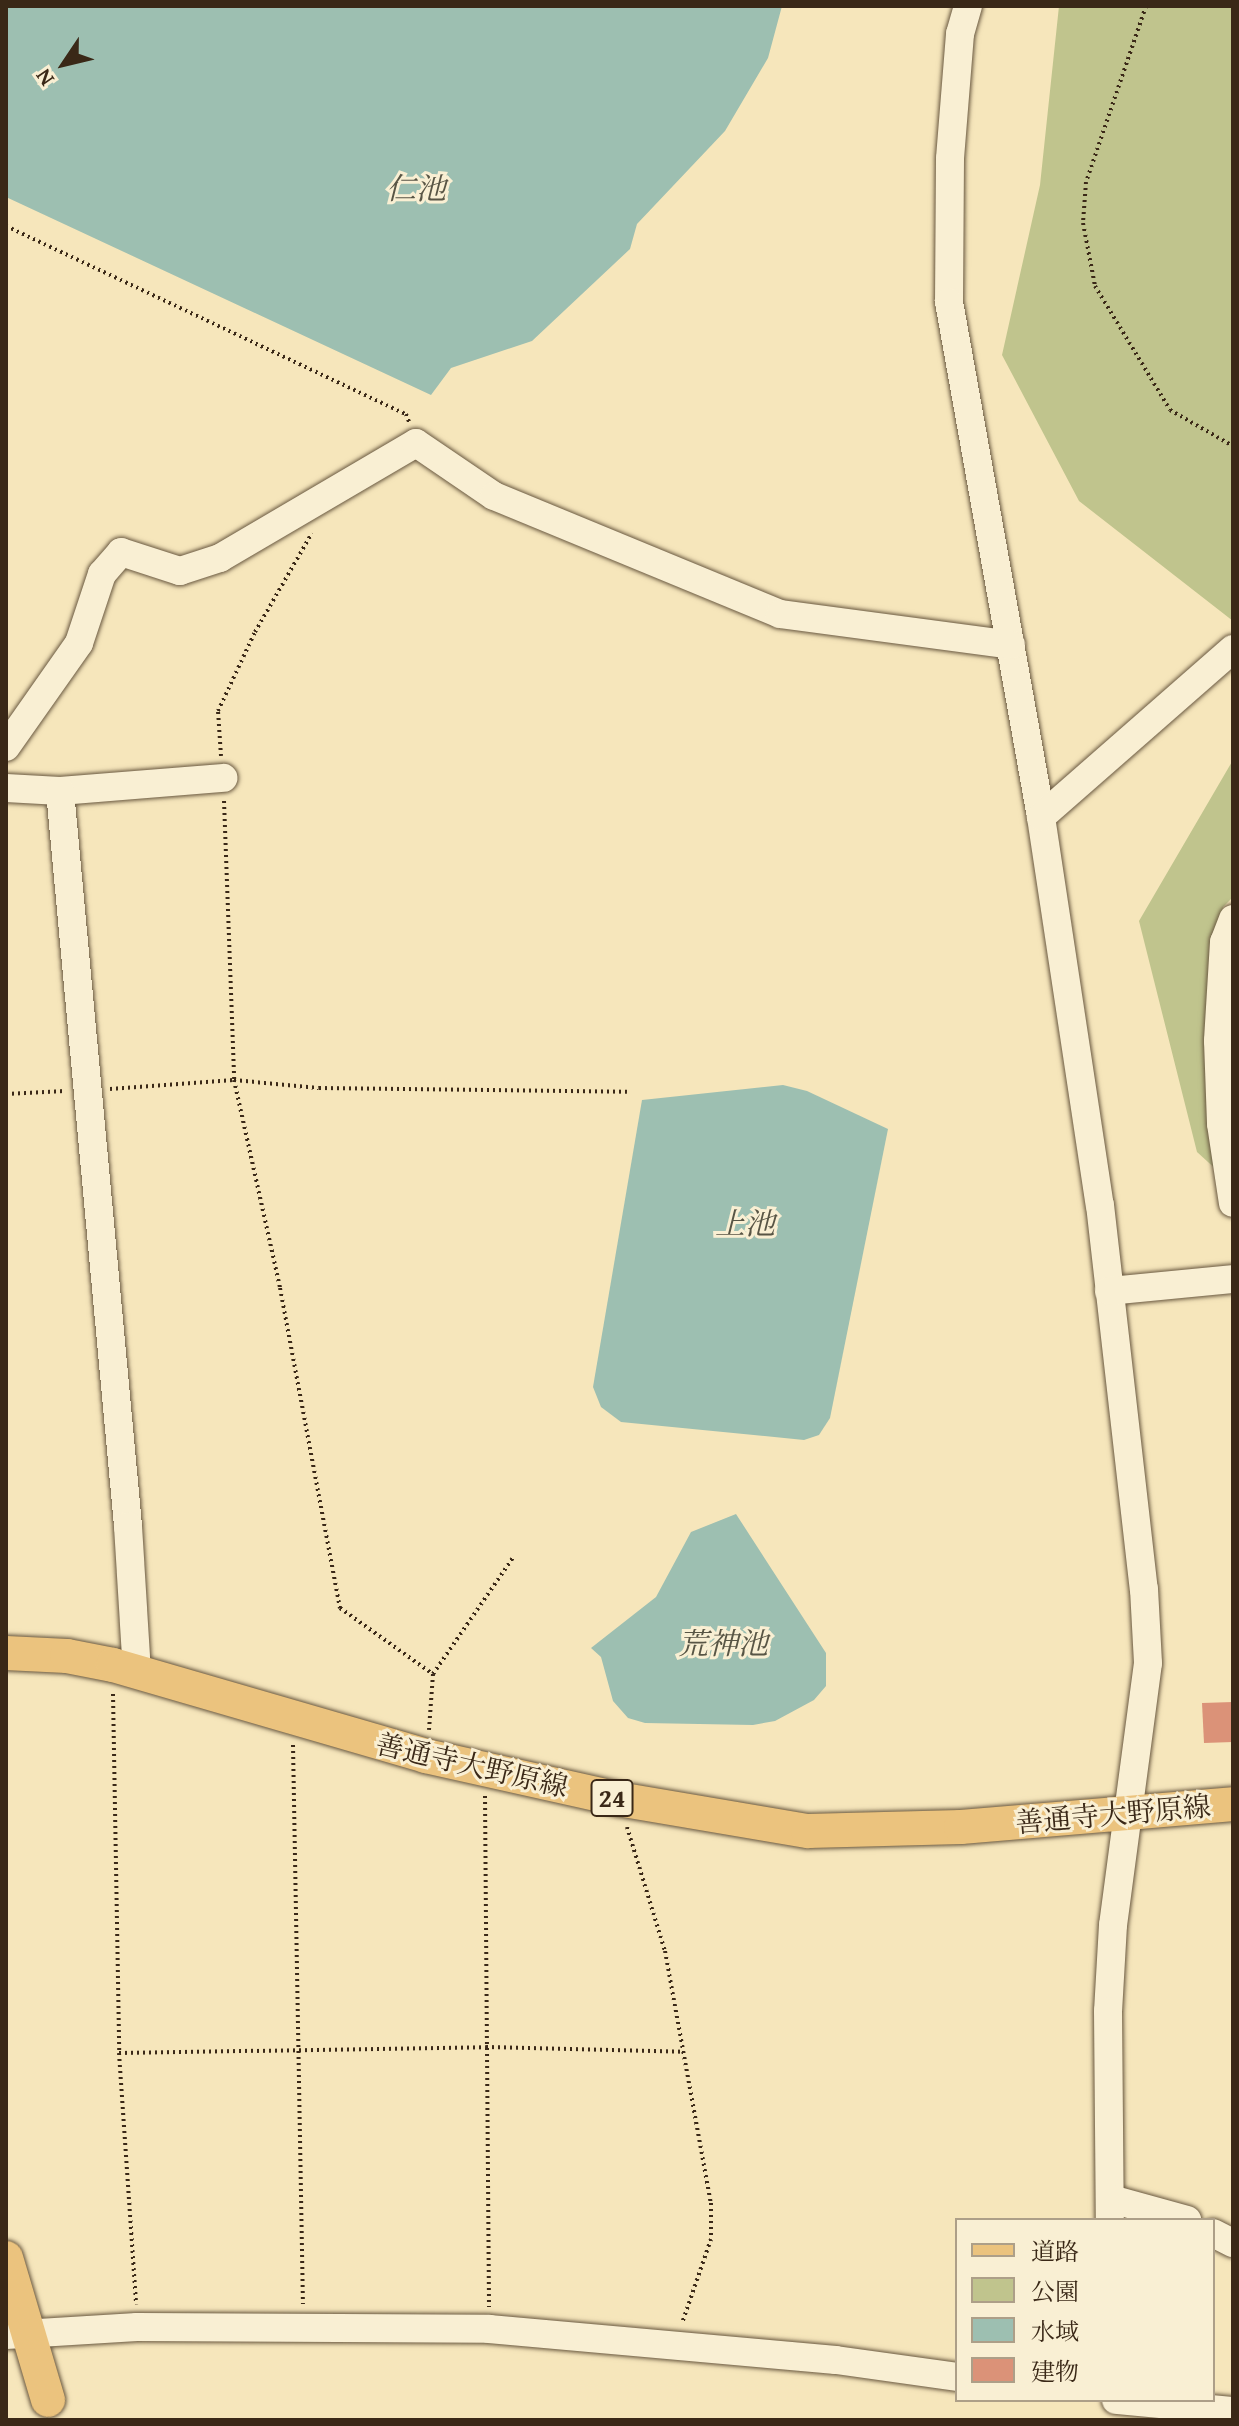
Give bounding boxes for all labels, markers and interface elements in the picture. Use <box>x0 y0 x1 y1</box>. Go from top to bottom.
north arrow <box>24 24 104 104</box>
text: N <box>27 63 62 93</box>
water label: 仁池 <box>386 170 446 206</box>
water label: 上池 <box>715 1205 775 1241</box>
water label: 荒神池 <box>678 1625 768 1661</box>
street label: 善通寺大野原線 <box>373 1727 571 1803</box>
road number: 24 <box>590 1776 634 1820</box>
street label: 善通寺大野原線 <box>1014 1789 1212 1839</box>
legend <box>955 2218 1215 2402</box>
text: 道路 <box>1031 2234 1079 2269</box>
text: 公園 <box>1031 2274 1079 2309</box>
text: 水域 <box>1031 2314 1079 2349</box>
text: 建物 <box>1031 2354 1079 2389</box>

